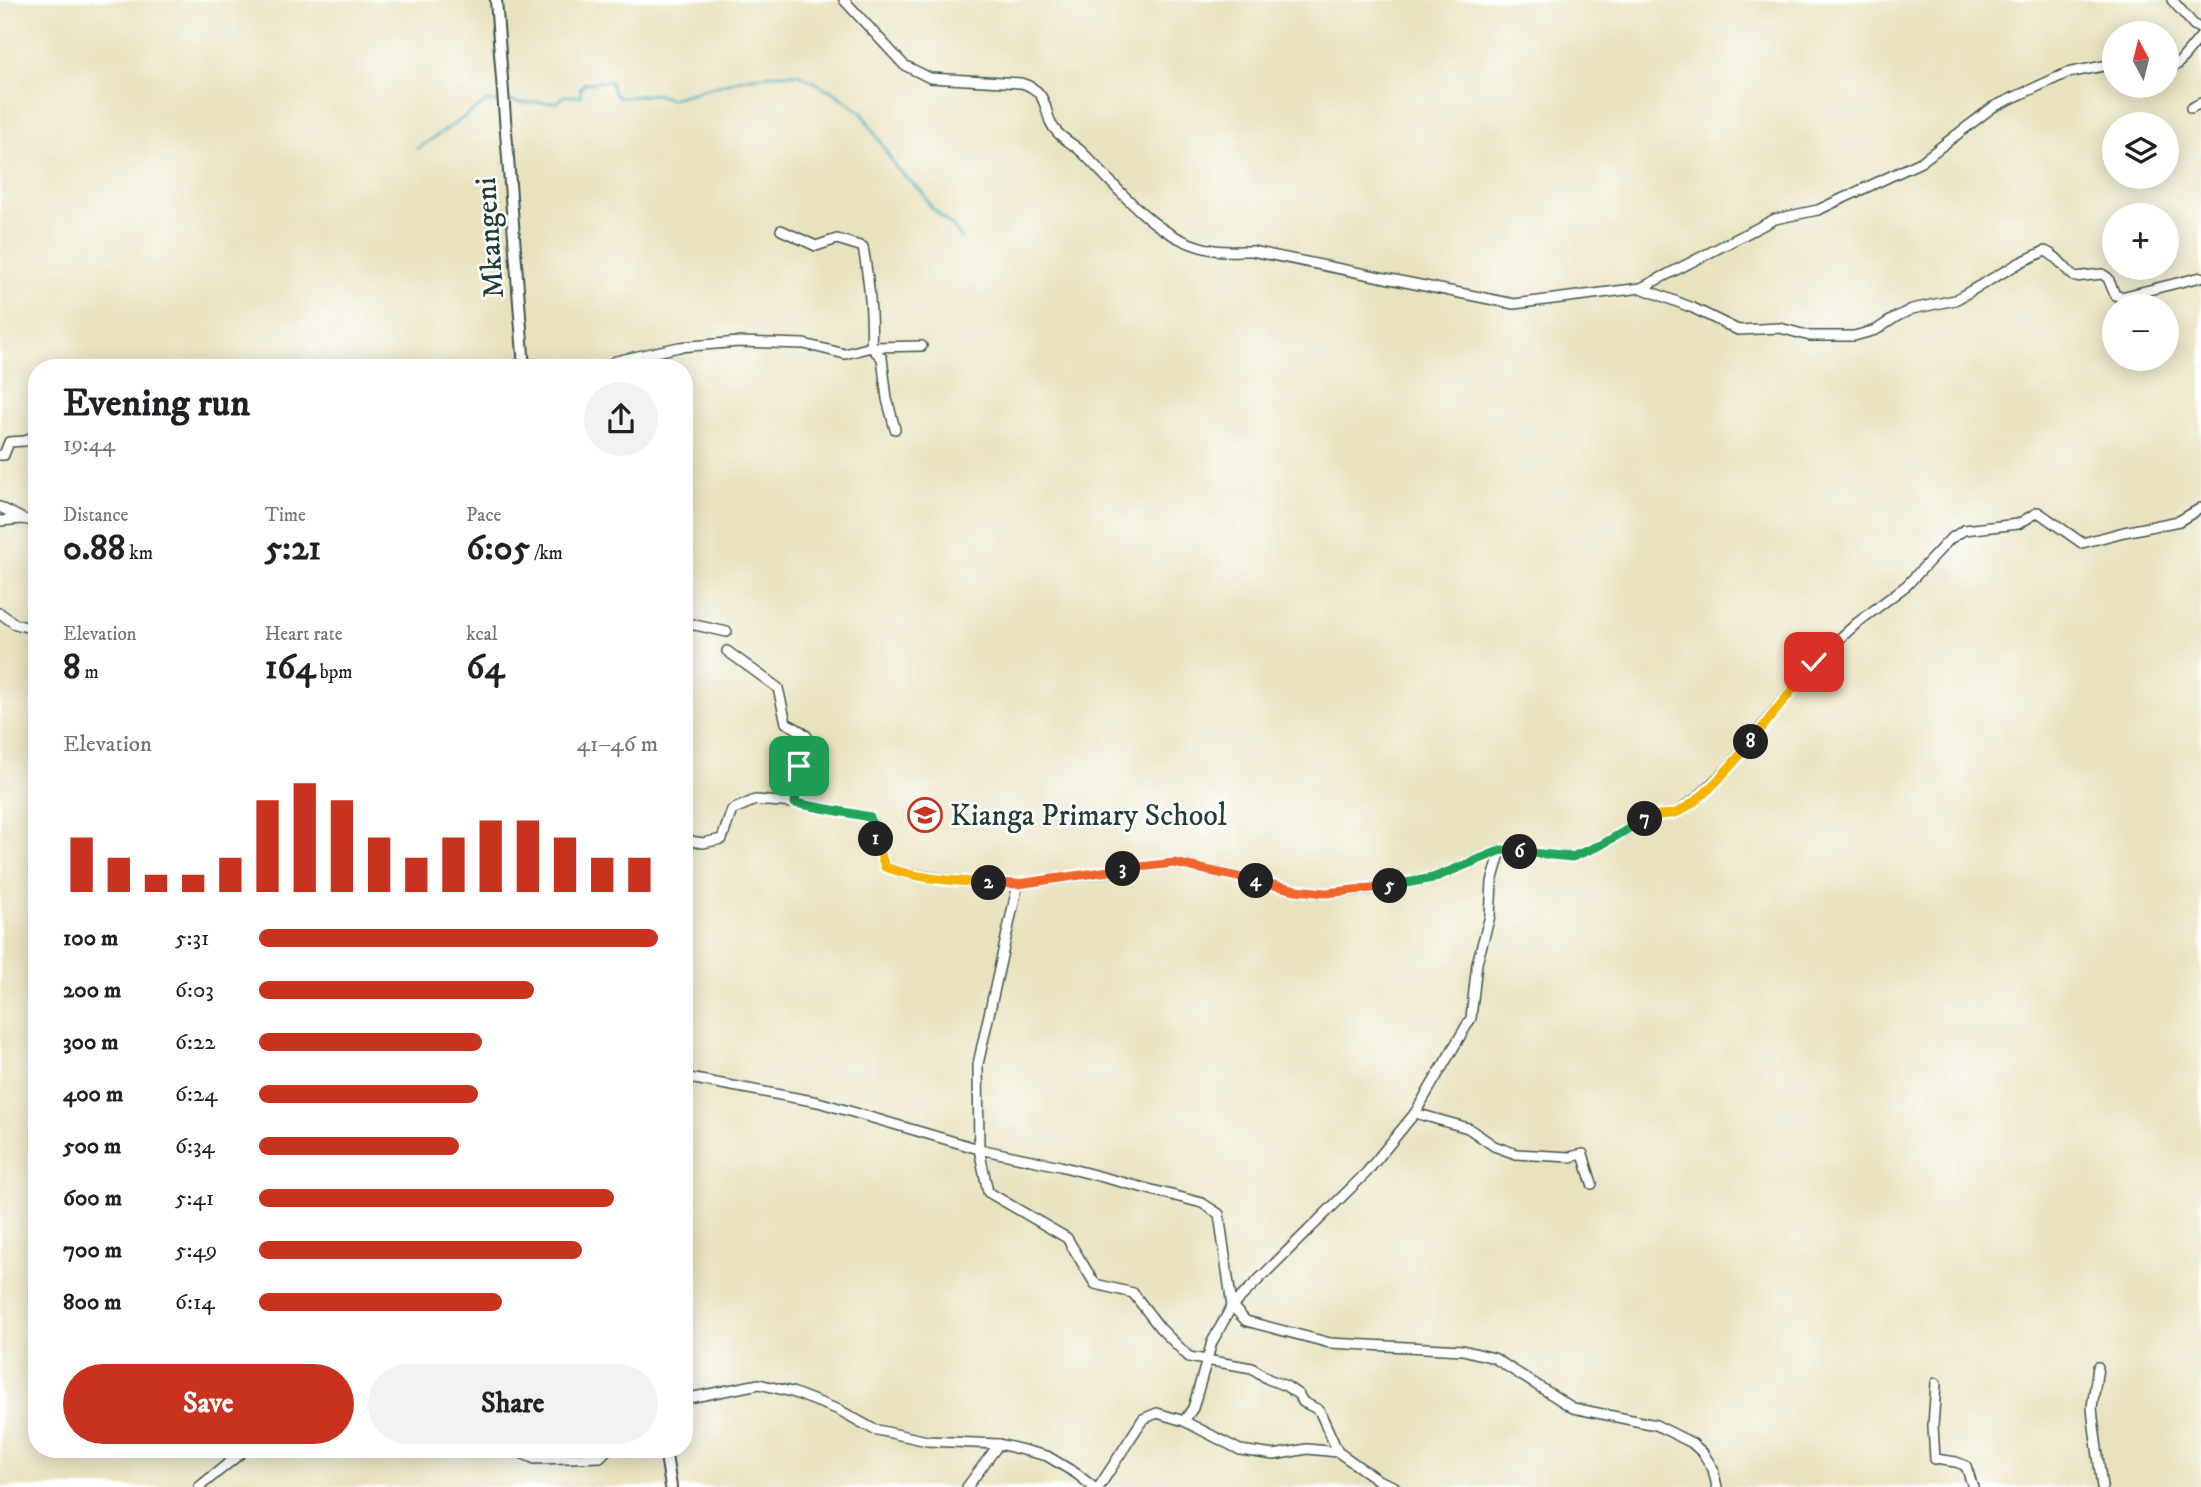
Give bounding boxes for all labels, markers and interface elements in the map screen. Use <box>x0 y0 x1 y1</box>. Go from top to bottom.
north arrow <box>2102 21 2179 98</box>
map controls <box>2102 21 2179 371</box>
button: layers <box>2102 112 2179 189</box>
street label: Mkangeni <box>468 176 513 300</box>
button: + <box>2102 203 2179 280</box>
button: − <box>2102 294 2179 371</box>
text: Evening run <box>63 380 250 428</box>
button: share <box>584 382 658 456</box>
text: 19:44 <box>63 430 115 459</box>
text: Distance <box>63 504 128 527</box>
text: Time <box>265 504 306 527</box>
text: Pace <box>466 504 501 527</box>
text: 0.88 <box>63 527 125 571</box>
text: 5:21 <box>265 527 321 571</box>
text: 6:05 <box>466 527 530 571</box>
text: km <box>125 542 153 565</box>
text: /km <box>530 542 563 565</box>
text: Elevation <box>63 623 137 646</box>
text: Heart rate <box>265 623 343 646</box>
text: kcal <box>466 623 498 646</box>
pin <box>1784 632 1844 692</box>
icon: check <box>1795 643 1833 681</box>
text: 8 <box>63 646 81 690</box>
text: 164 <box>265 646 316 690</box>
text: 64 <box>466 646 505 690</box>
text: m <box>81 661 99 684</box>
text: bpm <box>316 661 353 684</box>
pin: 8 <box>1734 724 1768 760</box>
text: Elevation <box>63 730 152 759</box>
text: 41–46 m <box>577 730 658 759</box>
text: 8 <box>1746 730 1755 753</box>
pin <box>769 736 829 796</box>
icon: arrive <box>780 747 818 785</box>
school or university icon: Kianga Primary School <box>906 796 944 834</box>
place label: Kianga Primary School <box>950 798 1227 835</box>
pin: 7 <box>1628 802 1662 836</box>
text: 7 <box>1639 807 1650 830</box>
pin: 1 <box>858 822 894 856</box>
text: 1 <box>872 827 879 850</box>
pin: 6 <box>1502 834 1538 870</box>
text: 6 <box>1515 840 1524 863</box>
pin: 3 <box>1106 852 1140 886</box>
text: 3 <box>1119 857 1126 880</box>
pin: 4 <box>1238 864 1274 898</box>
pin: 2 <box>972 866 1006 900</box>
pin: 5 <box>1372 868 1408 903</box>
text: 4 <box>1250 869 1261 892</box>
text: 2 <box>984 871 993 894</box>
text: 5 <box>1385 874 1394 897</box>
text: 100 m <box>63 924 118 953</box>
text: 5:31 <box>175 924 209 953</box>
text: 200 m <box>63 976 121 1005</box>
text: 6:03 <box>175 976 214 1005</box>
text: 300 m <box>63 1028 119 1057</box>
text: 6:22 <box>175 1028 216 1057</box>
text: 400 m <box>63 1080 123 1109</box>
text: 6:24 <box>175 1080 218 1109</box>
text: 500 m <box>63 1132 121 1161</box>
text: 6:34 <box>175 1132 215 1161</box>
text: 600 m <box>63 1184 122 1213</box>
text: 5:41 <box>175 1184 214 1213</box>
text: 700 m <box>63 1236 122 1265</box>
text: 5:49 <box>175 1236 217 1265</box>
text: 800 m <box>63 1288 121 1317</box>
text: 6:14 <box>175 1288 215 1317</box>
button: Save <box>63 1364 354 1444</box>
button: Share <box>368 1364 658 1444</box>

